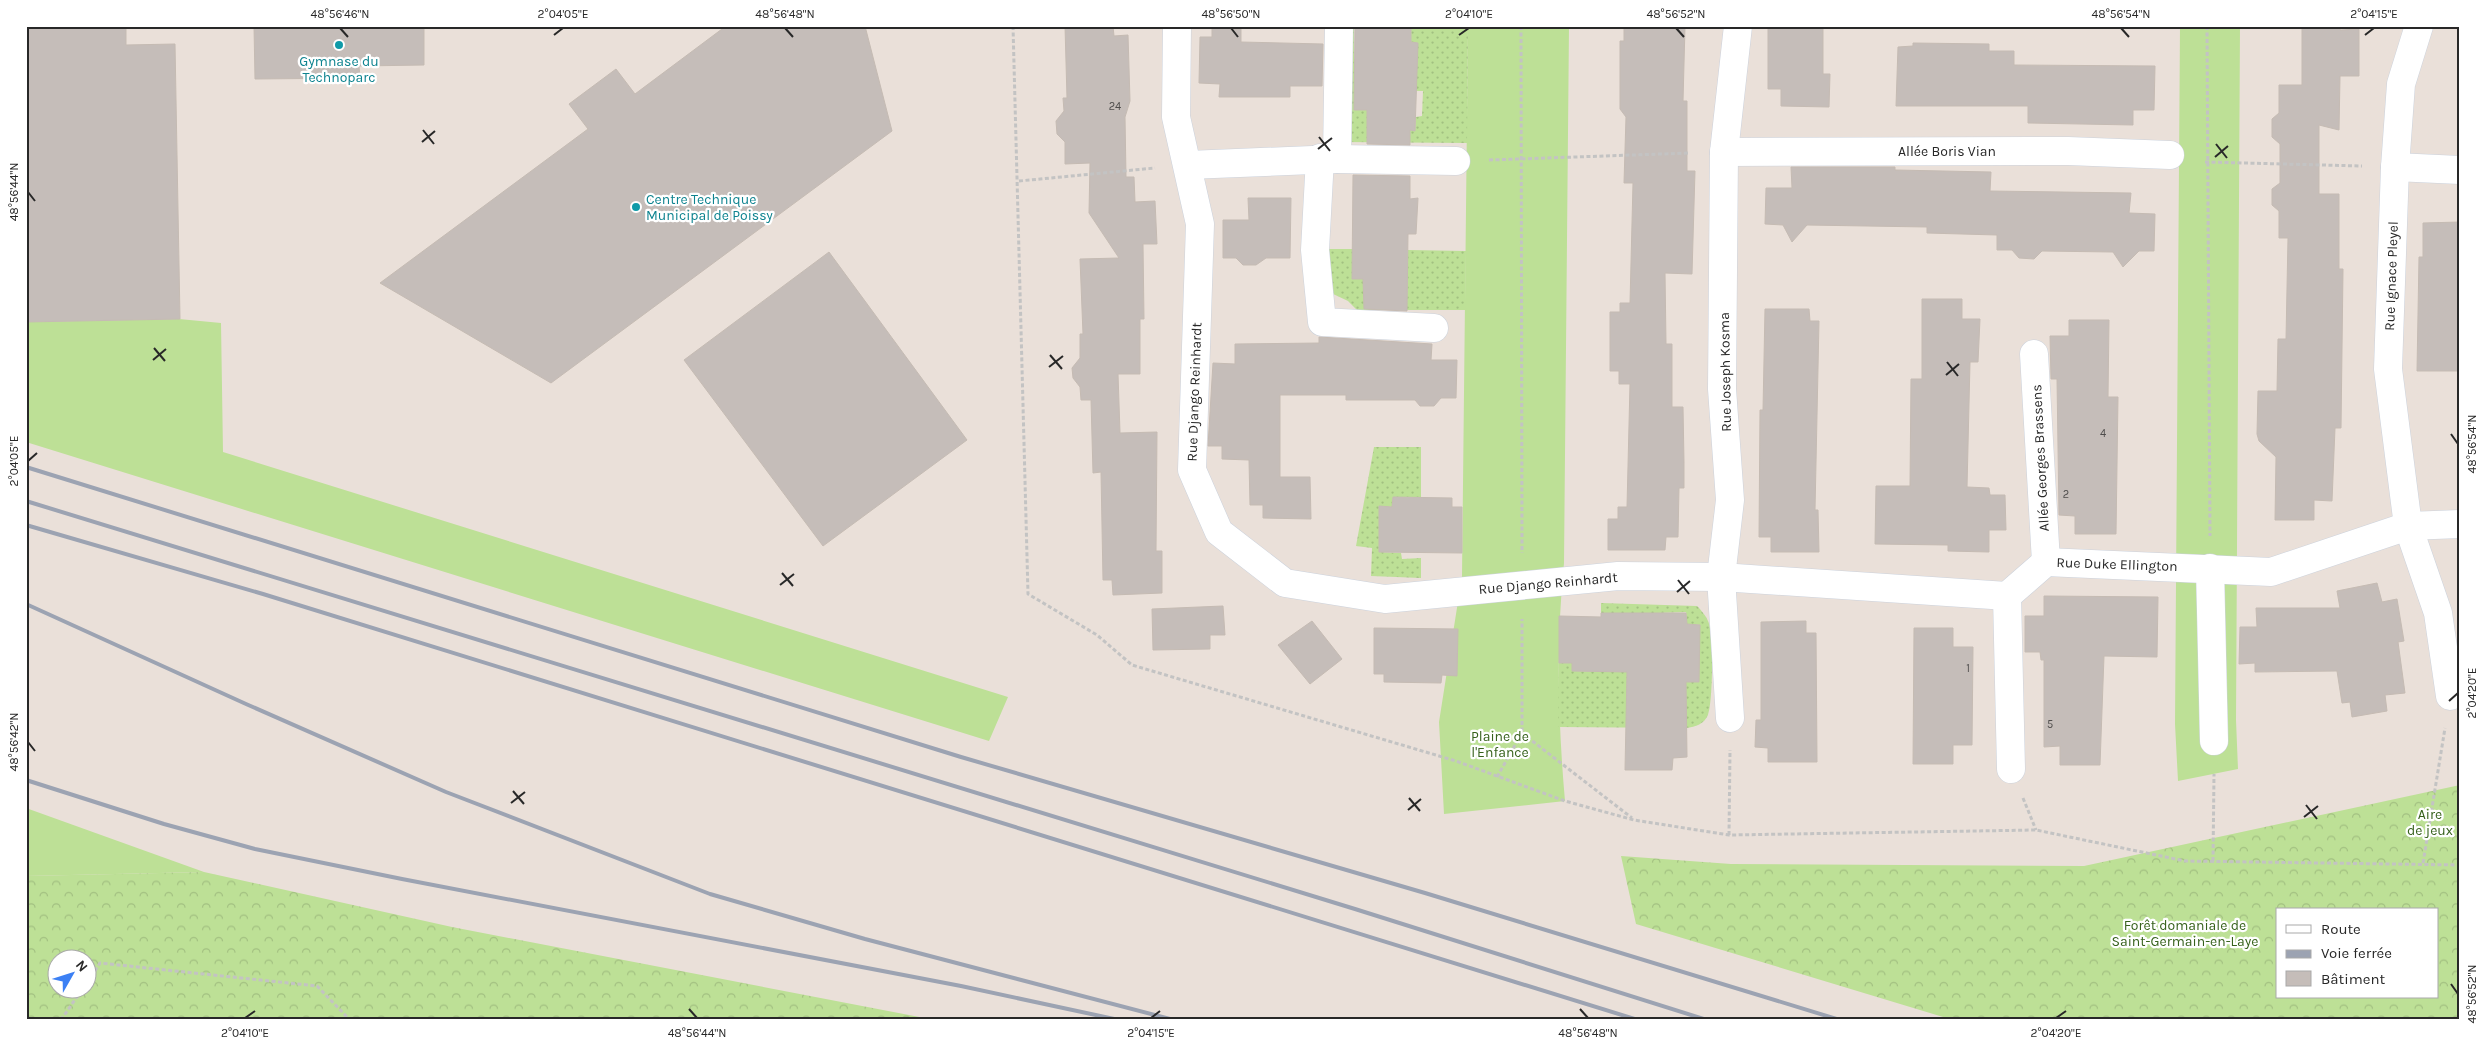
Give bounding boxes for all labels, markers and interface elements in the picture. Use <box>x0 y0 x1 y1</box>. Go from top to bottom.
text: 48°56'46"N <box>311 7 369 21</box>
text: 2°04'05"E <box>538 7 588 21</box>
text: 48°56'48"N <box>755 7 815 21</box>
text: 48°56'50"N <box>1201 7 1261 21</box>
text: 2°04'10"E <box>1445 7 1493 21</box>
text: 48°56'52"N <box>1646 7 1706 21</box>
text: 48°56'54"N <box>2092 7 2150 21</box>
text: 2°04'15"E <box>2350 7 2398 21</box>
marker: Gymnase du Technoparc <box>333 39 345 51</box>
place label: Gymnase du Technoparc <box>299 53 379 86</box>
house number: 24 <box>1109 100 1121 113</box>
street label: Allée Boris Vian <box>1898 143 1996 160</box>
text: 48°56'44"N <box>7 163 21 221</box>
place label: Centre Technique Municipal de Poissy <box>646 191 773 224</box>
marker: Centre Technique Municipal de Poissy <box>630 201 642 213</box>
street label: Rue Ignace Pleyel <box>2381 221 2402 331</box>
street label: Rue Joseph Kosma <box>1716 312 1735 432</box>
street label: Rue Django Reinhardt <box>1184 322 1205 462</box>
street label: Allée Georges Brassens <box>2028 384 2053 532</box>
text: 48°56'54"N <box>2465 415 2479 473</box>
house number: 4 <box>2100 427 2106 440</box>
text: 2°04'05"E <box>7 436 21 486</box>
house number: 2 <box>2063 488 2069 501</box>
street label: Rue Duke Ellington <box>2056 554 2178 575</box>
street label: Rue Django Reinhardt <box>1478 569 1618 598</box>
house number: 1 <box>1966 662 1970 675</box>
text: 2°04'20"E <box>2465 668 2479 718</box>
text: 48°56'42"N <box>7 713 21 771</box>
house number: 5 <box>2047 718 2053 731</box>
park label: Plaine de l'Enfance <box>1471 728 1529 761</box>
park label: Aire de jeux <box>2407 806 2453 839</box>
legend <box>2276 908 2438 998</box>
park label: Forêt domaniale de Saint-Germain-en-Laye <box>2112 917 2258 950</box>
text: Route <box>2321 920 2361 938</box>
text: Voie ferrée <box>2321 944 2392 962</box>
north arrow <box>48 948 98 998</box>
text: N <box>72 957 91 975</box>
text: 48°56'52"N <box>2465 964 2479 1024</box>
text: Bâtiment <box>2321 970 2385 988</box>
text: 2°04'10"E <box>221 1026 269 1040</box>
text: 48°56'44"N <box>668 1026 726 1040</box>
text: 2°04'15"E <box>1127 1026 1175 1040</box>
text: 48°56'48"N <box>1558 1026 1618 1040</box>
text: 2°04'20"E <box>2031 1026 2081 1040</box>

